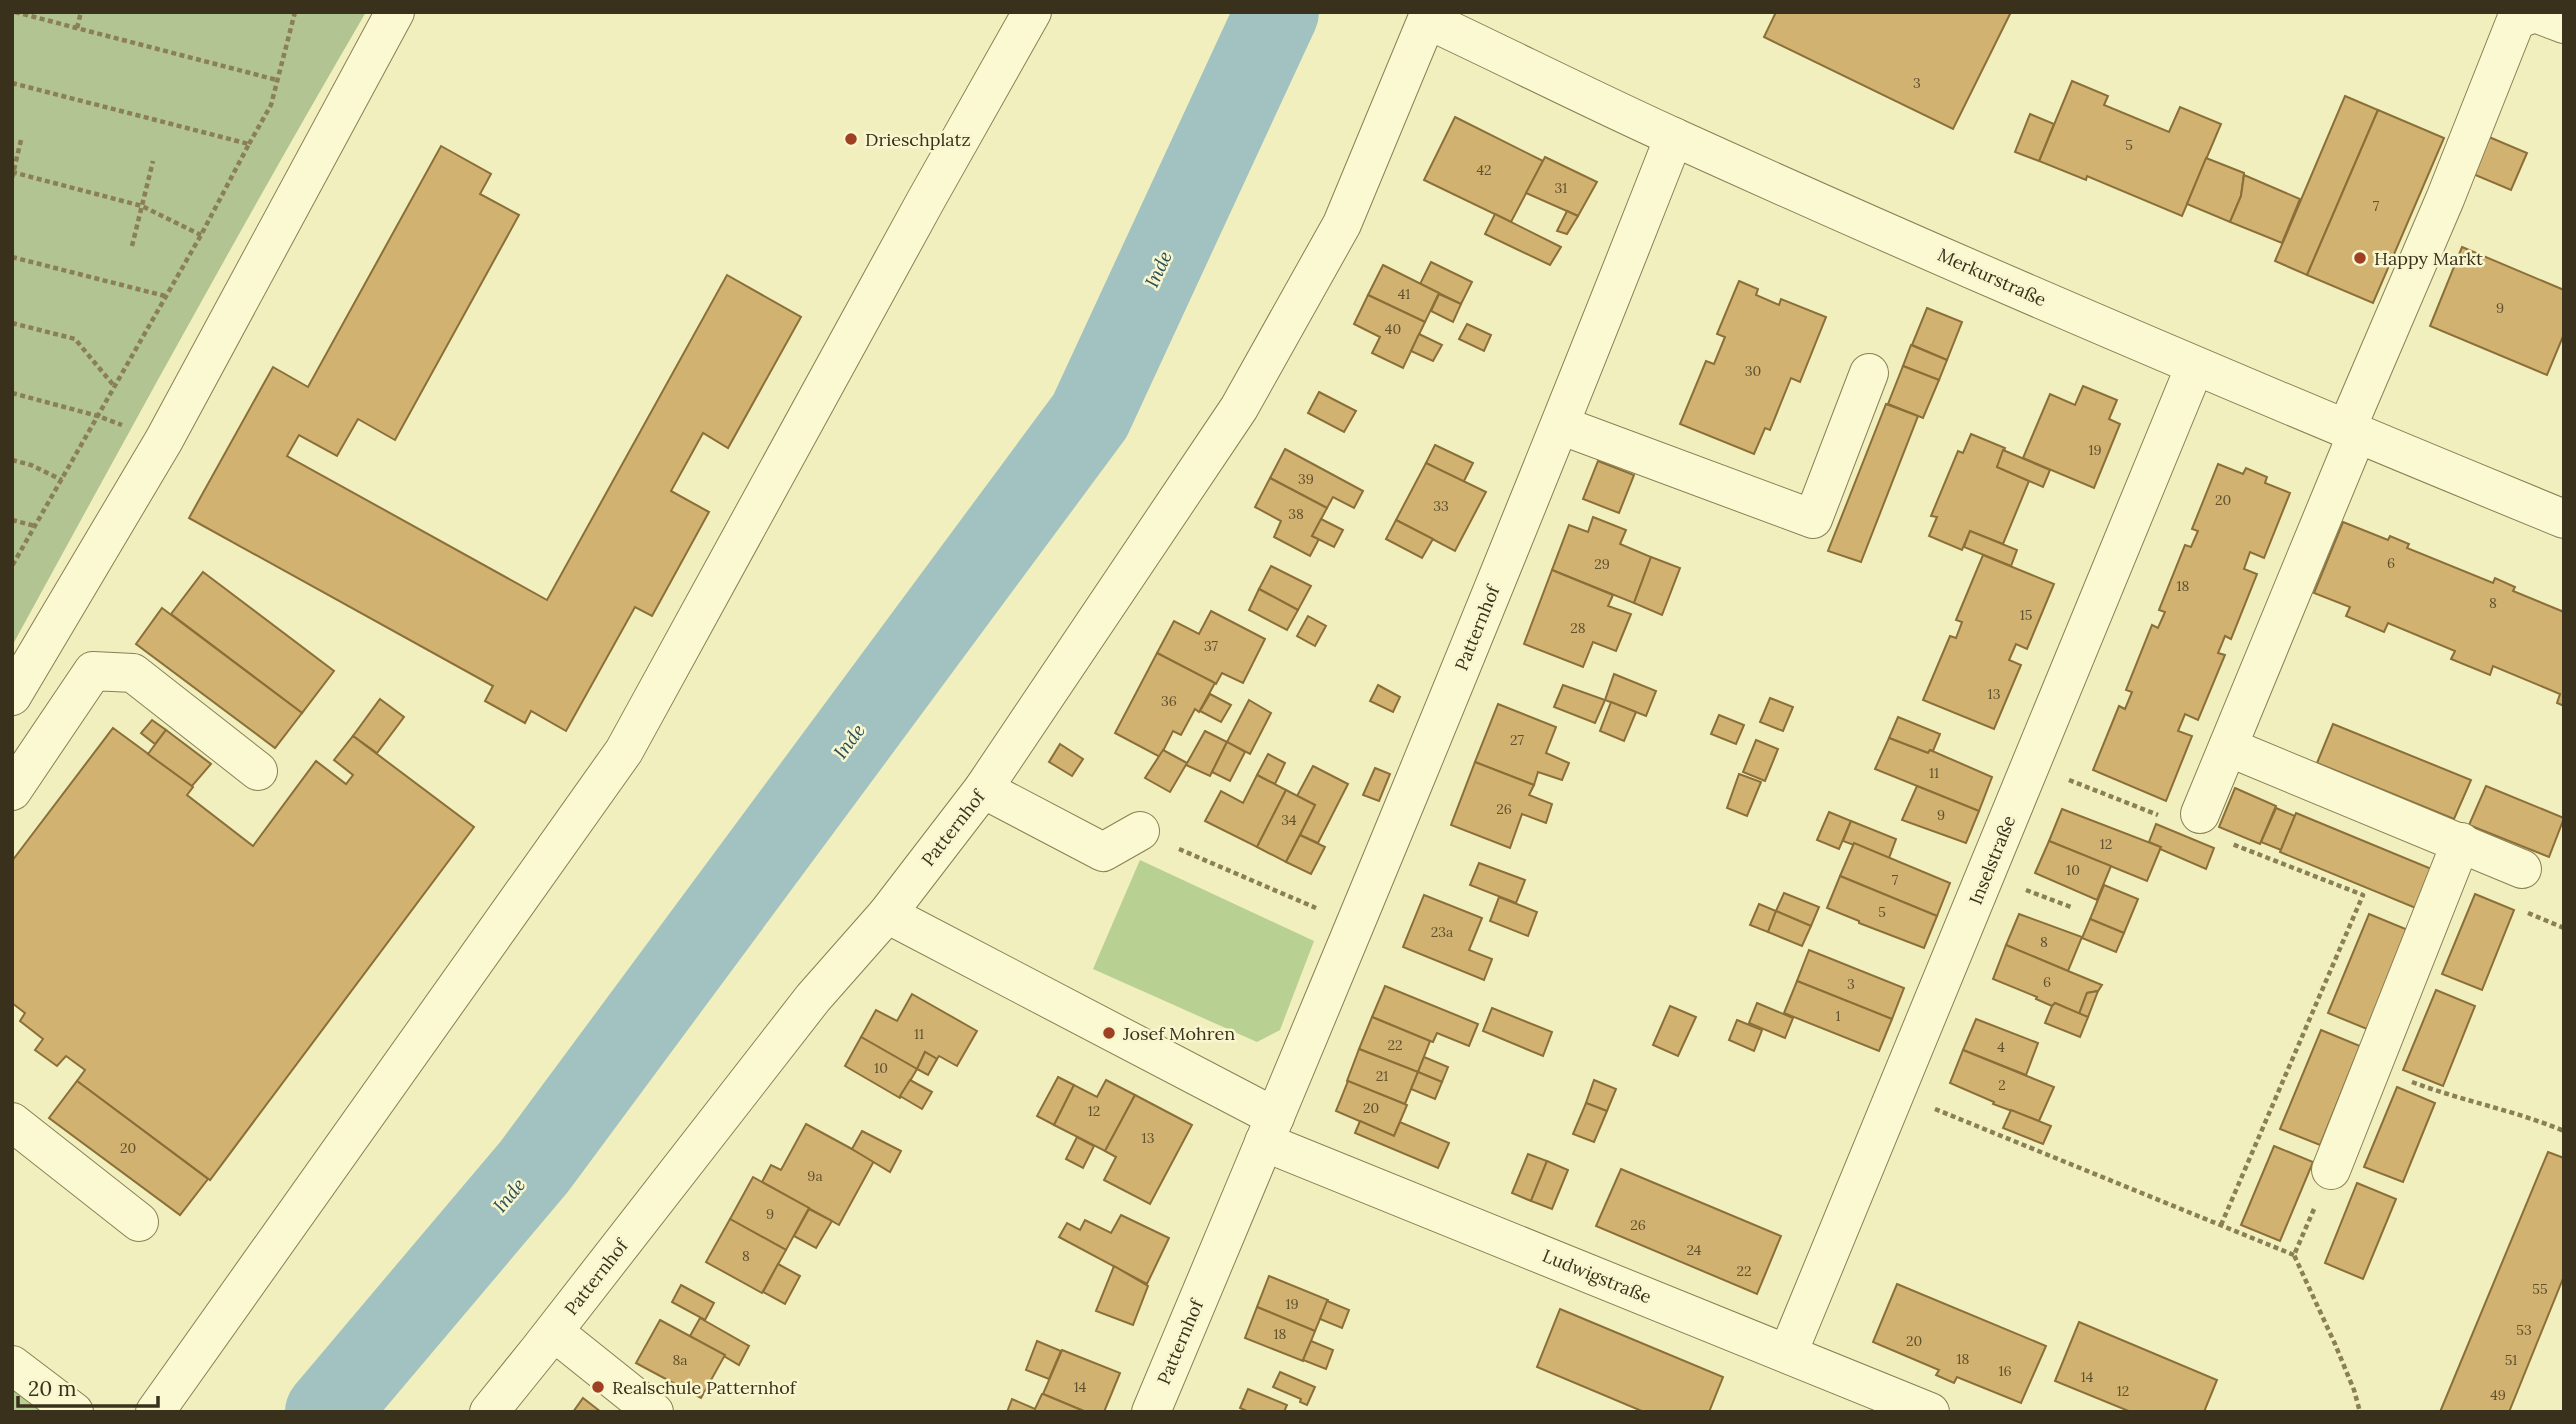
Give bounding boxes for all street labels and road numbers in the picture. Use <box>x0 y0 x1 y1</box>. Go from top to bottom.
street label: Merkurstraße <box>1934 243 2050 311</box>
street label: Patternhof <box>1450 580 1505 674</box>
street label: Patternhof <box>916 784 991 870</box>
street label: Inselstraße <box>1964 812 2020 908</box>
street label: Patternhof <box>559 1233 634 1319</box>
street label: Ludwigstraße <box>1539 1244 1655 1308</box>
street label: Patternhof <box>1152 1294 1209 1388</box>

